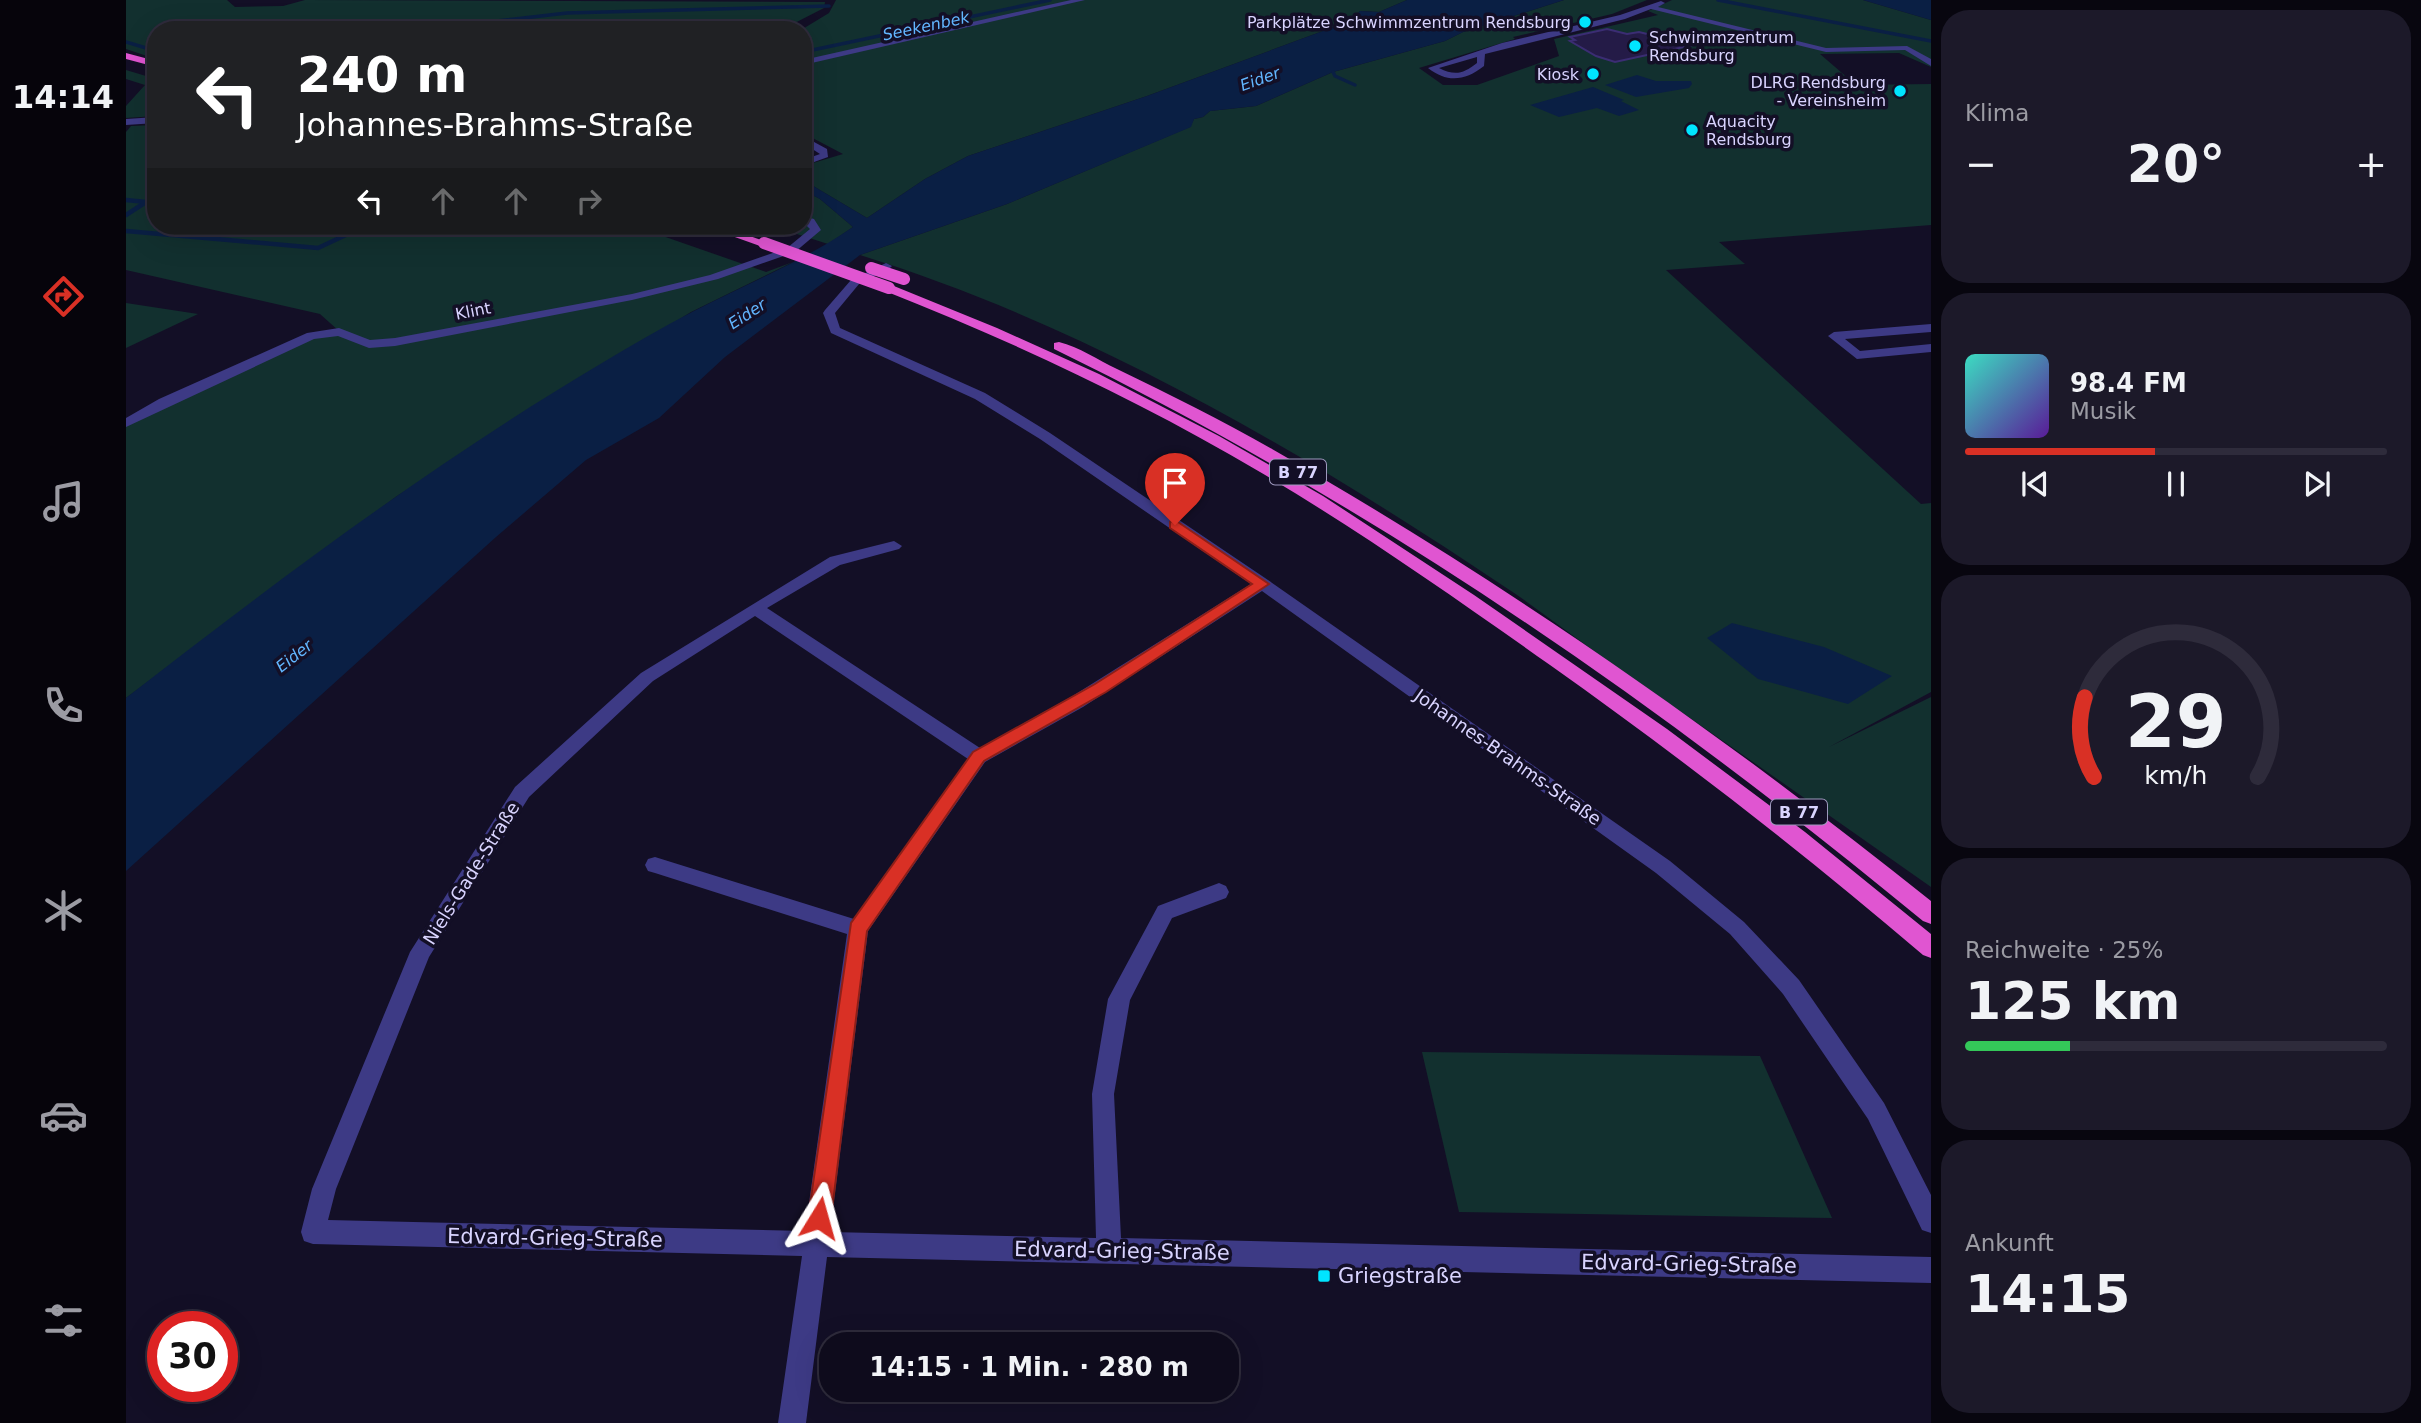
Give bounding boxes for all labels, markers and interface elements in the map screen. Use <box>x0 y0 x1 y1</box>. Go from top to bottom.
water label: Seekenbek <box>881 7 972 44</box>
place label: Parkplätze Schwimmzentrum Rendsburg <box>1247 13 1571 32</box>
marker: Parkplätze Schwimmzentrum Rendsburg <box>1577 14 1593 30</box>
place label: Schwimmzentrum Rendsburg <box>1649 28 1794 65</box>
marker: Schwimmzentrum Rendsburg <box>1627 38 1643 54</box>
text: 240 m <box>297 47 467 104</box>
icon: left <box>182 49 273 140</box>
water label: Eider <box>1237 63 1284 95</box>
place label: Kiosk <box>1537 65 1580 84</box>
marker: Kiosk <box>1585 66 1601 82</box>
place label: DLRG Rendsburg - Vereinsheim <box>1751 73 1886 110</box>
text: 14:14 <box>12 78 114 116</box>
marker: DLRG Rendsburg - Vereinsheim <box>1892 83 1908 99</box>
text: Klima <box>1965 100 2029 126</box>
text: Johannes-Brahms-Straße <box>297 106 693 144</box>
place label: Aquacity Rendsburg <box>1706 112 1792 149</box>
marker: Aquacity Rendsburg <box>1684 122 1700 138</box>
text: 20° <box>2127 134 2225 194</box>
text: − <box>1965 142 1997 186</box>
text: + <box>2355 142 2387 186</box>
icon: left <box>351 182 389 220</box>
icon: ahead <box>424 182 462 220</box>
icon: ahead <box>497 182 535 220</box>
icon: right <box>570 182 608 220</box>
icon: directions <box>39 272 88 321</box>
water label: Eider <box>725 294 771 333</box>
street label: Klint <box>454 298 492 324</box>
text: 98.4 FM <box>2070 368 2187 398</box>
text: Musik <box>2070 398 2136 424</box>
pin <box>1145 453 1205 525</box>
road number: B 77 <box>1270 460 1326 485</box>
icon: arrive <box>1156 464 1194 502</box>
icon: previous <box>2016 465 2054 503</box>
icon: pause <box>2157 465 2195 503</box>
icon: next <box>2298 465 2336 503</box>
icon: music <box>39 477 88 526</box>
water label: Eider <box>272 635 317 676</box>
text: 29 <box>2125 680 2227 765</box>
icon: phone <box>39 681 88 730</box>
street label: Johannes-Brahms-Straße <box>1410 684 1605 830</box>
text: km/h <box>2144 761 2208 790</box>
street label: Niels-Gade-Straße <box>419 798 523 948</box>
road number: B 77 <box>1771 800 1827 824</box>
icon: climate <box>39 886 88 935</box>
text: Reichweite · 25% <box>1965 937 2163 963</box>
text: 125 km <box>1965 971 2180 1031</box>
icon: car <box>39 1091 88 1140</box>
position arrow <box>782 1181 856 1255</box>
street label: Edvard-Grieg-Straße <box>447 1224 663 1252</box>
text: Ankunft <box>1965 1230 2054 1256</box>
street label: Edvard-Grieg-Straße <box>1014 1237 1230 1265</box>
street label: Edvard-Grieg-Straße <box>1581 1250 1797 1278</box>
place label: Griegstraße <box>1338 1264 1462 1288</box>
text: 14:15 <box>1965 1264 2131 1324</box>
marker: Griegstraße <box>1316 1268 1332 1284</box>
icon: filters <box>39 1296 88 1345</box>
speed limit sign: 30 <box>147 1311 238 1402</box>
text: 14:15 · 1 Min. · 280 m <box>869 1352 1189 1382</box>

